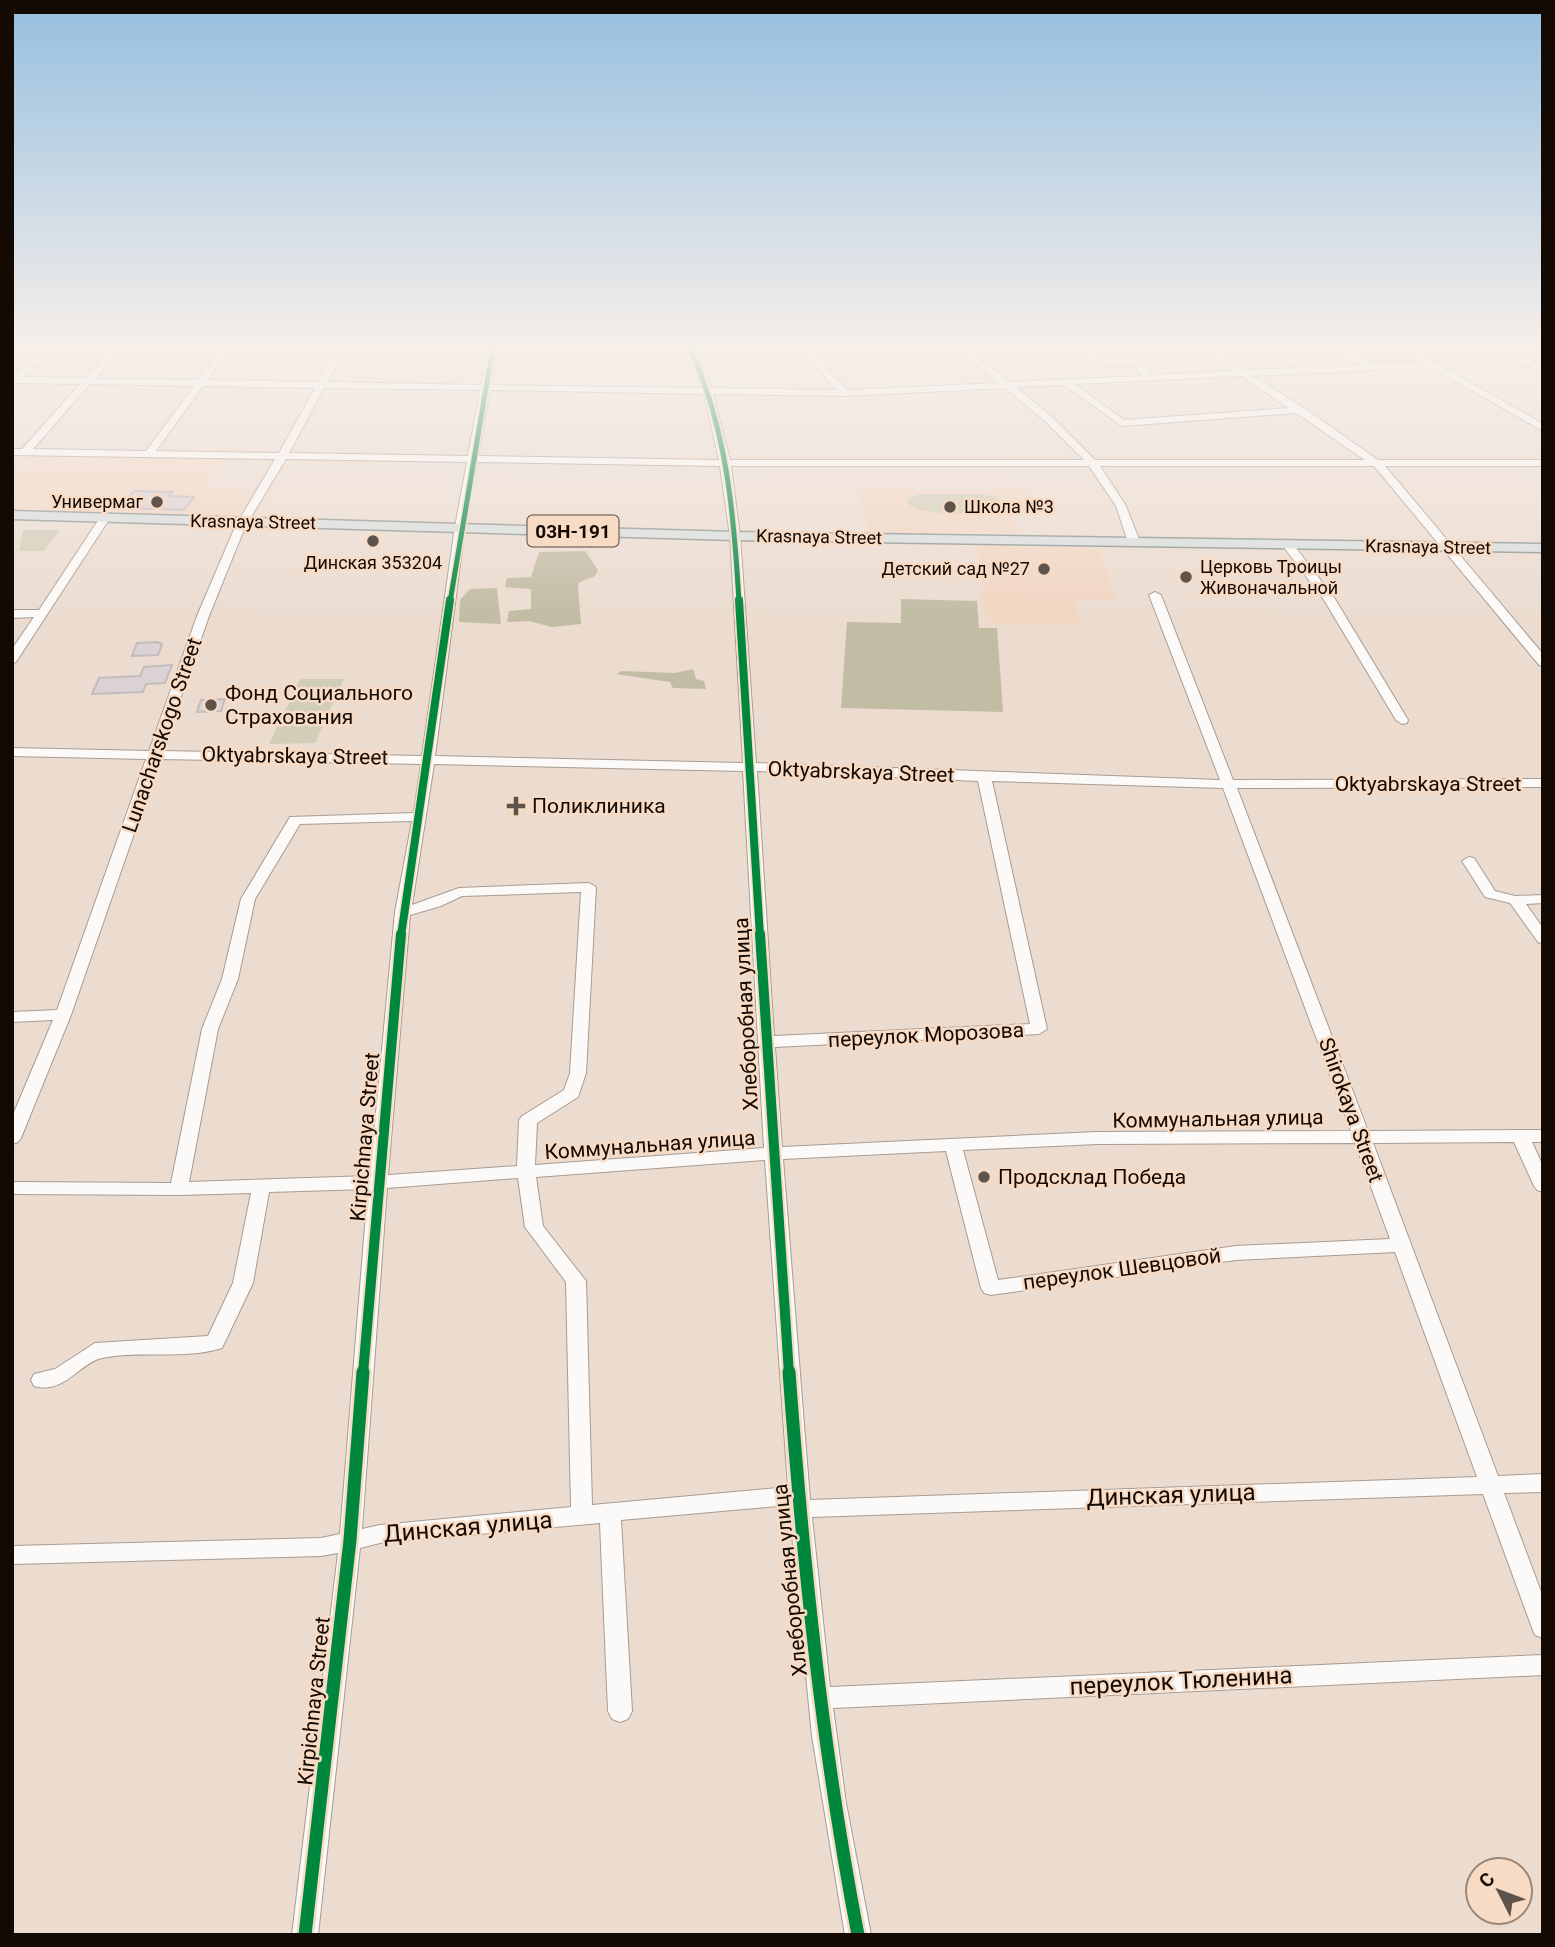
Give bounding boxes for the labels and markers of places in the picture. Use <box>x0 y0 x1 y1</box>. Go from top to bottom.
place label: Универмаг <box>51 491 143 512</box>
marker: Универмаг <box>149 494 165 510</box>
place label: Школа №3 <box>964 496 1054 517</box>
marker: Школа №3 <box>942 499 958 515</box>
marker: Динская 353204 <box>365 533 381 549</box>
place label: Динская 353204 <box>304 552 442 573</box>
place label: Церковь Троицы Живоначальной <box>1200 556 1342 598</box>
place label: Детский сад №27 <box>881 558 1030 579</box>
marker: Детский сад №27 <box>1036 561 1052 577</box>
marker: Церковь Троицы Живоначальной <box>1178 569 1194 585</box>
place label: Фонд Социального Страхования <box>225 681 413 729</box>
marker: Фонд Социального Страхования <box>203 697 219 713</box>
place label: Поликлиника <box>532 794 666 818</box>
marker: Поликлиника <box>506 796 526 816</box>
place label: Продсклад Победа <box>998 1165 1186 1189</box>
marker: Продсклад Победа <box>976 1169 992 1185</box>

